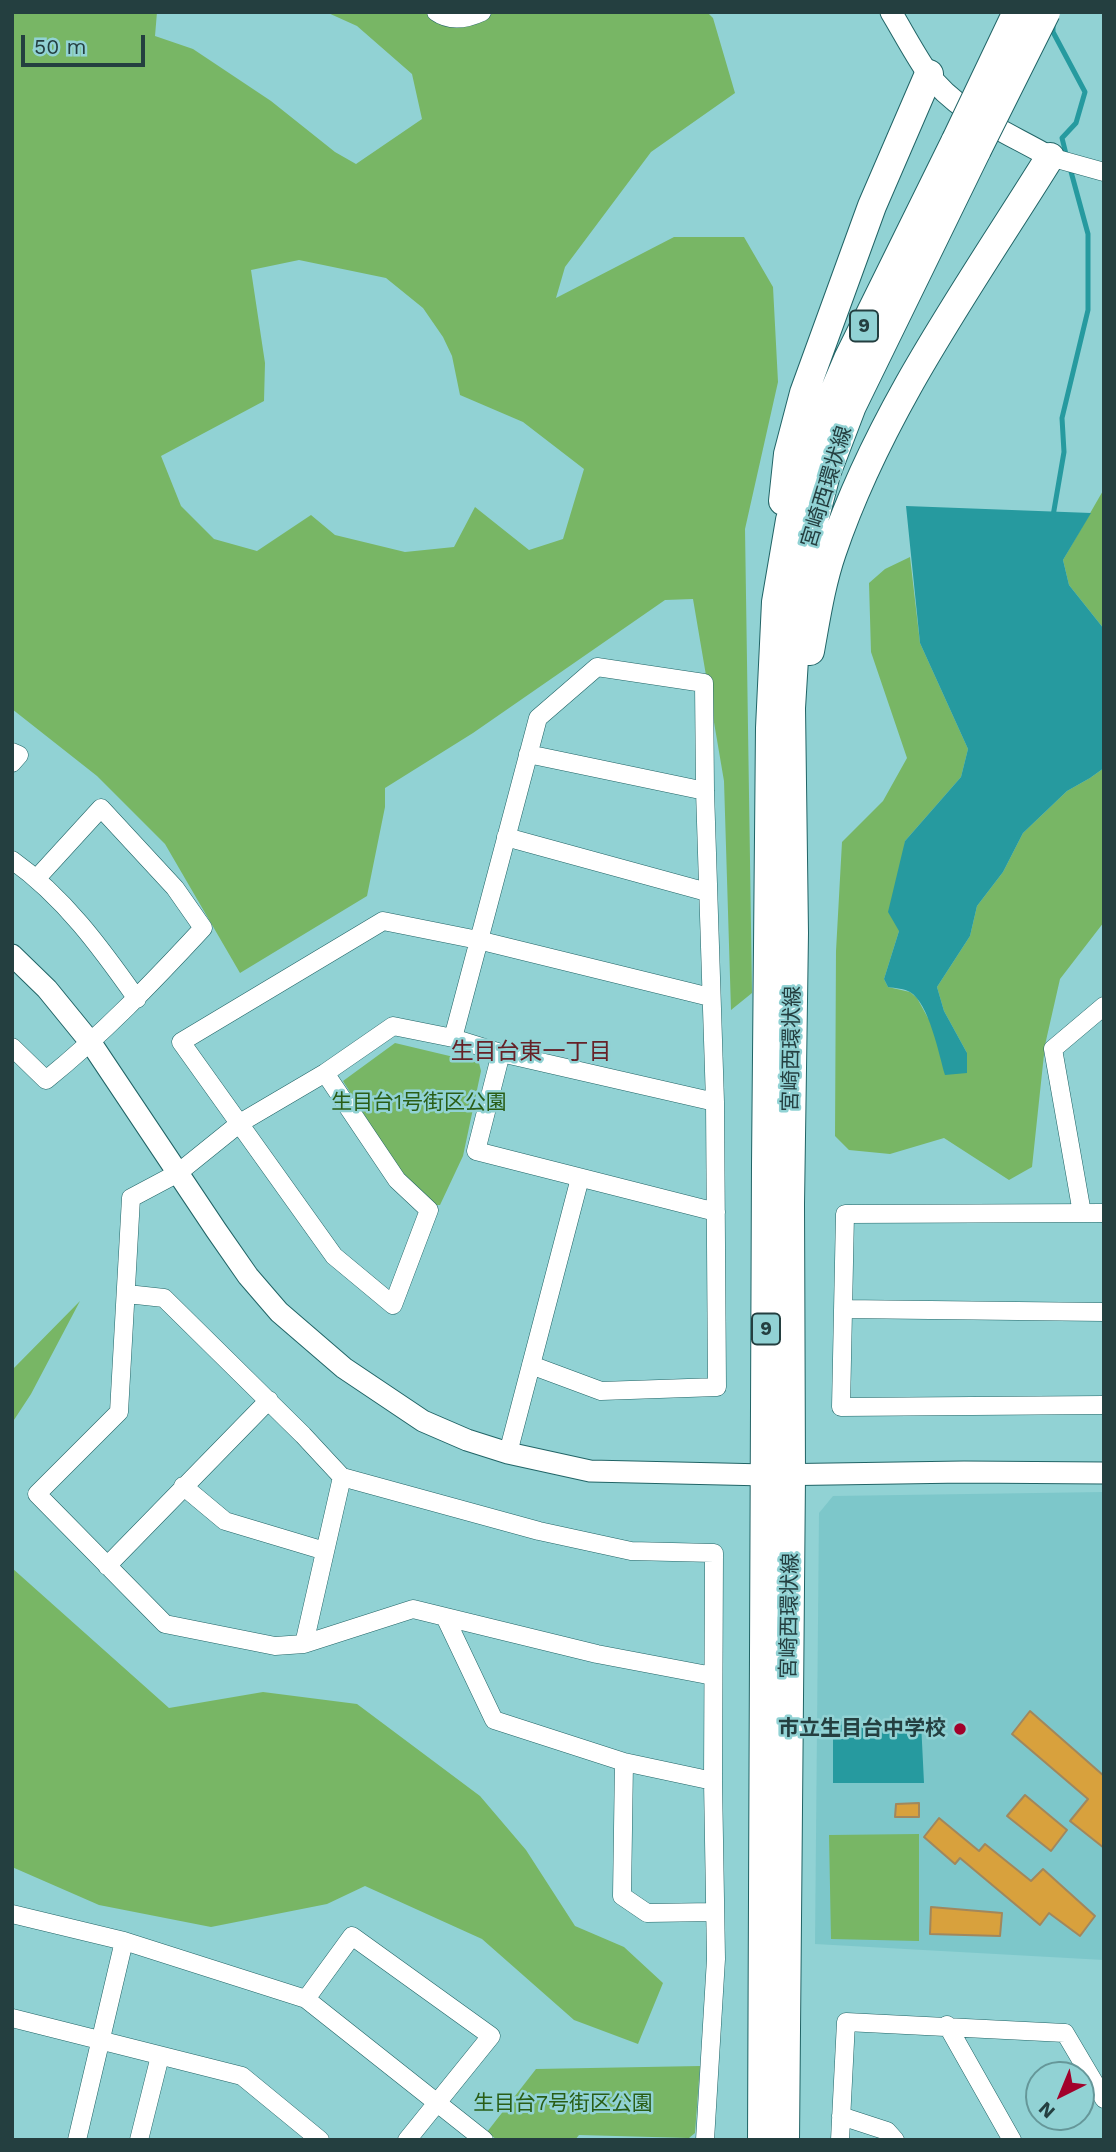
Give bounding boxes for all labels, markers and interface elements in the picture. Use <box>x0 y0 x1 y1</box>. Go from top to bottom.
scale bar <box>24 21 149 65</box>
text: 50 m <box>34 34 86 59</box>
road number: 9 <box>850 310 878 342</box>
street label: 宮崎西環状線 <box>797 423 857 551</box>
street label: 宮崎西環状線 <box>778 986 806 1112</box>
district label: 生目台東一丁目 <box>451 1038 611 1066</box>
park label: 生目台1号街区公園 <box>331 1090 507 1116</box>
road number: 9 <box>752 1314 780 1344</box>
street label: 宮崎西環状線 <box>776 1553 804 1679</box>
place label: 市立生目台中学校 <box>778 1716 946 1742</box>
marker: 市立生目台中学校 <box>952 1721 968 1737</box>
north arrow <box>1025 2061 1095 2131</box>
park label: 生目台7号街区公園 <box>473 2091 653 2117</box>
text: N <box>1034 2097 1060 2123</box>

